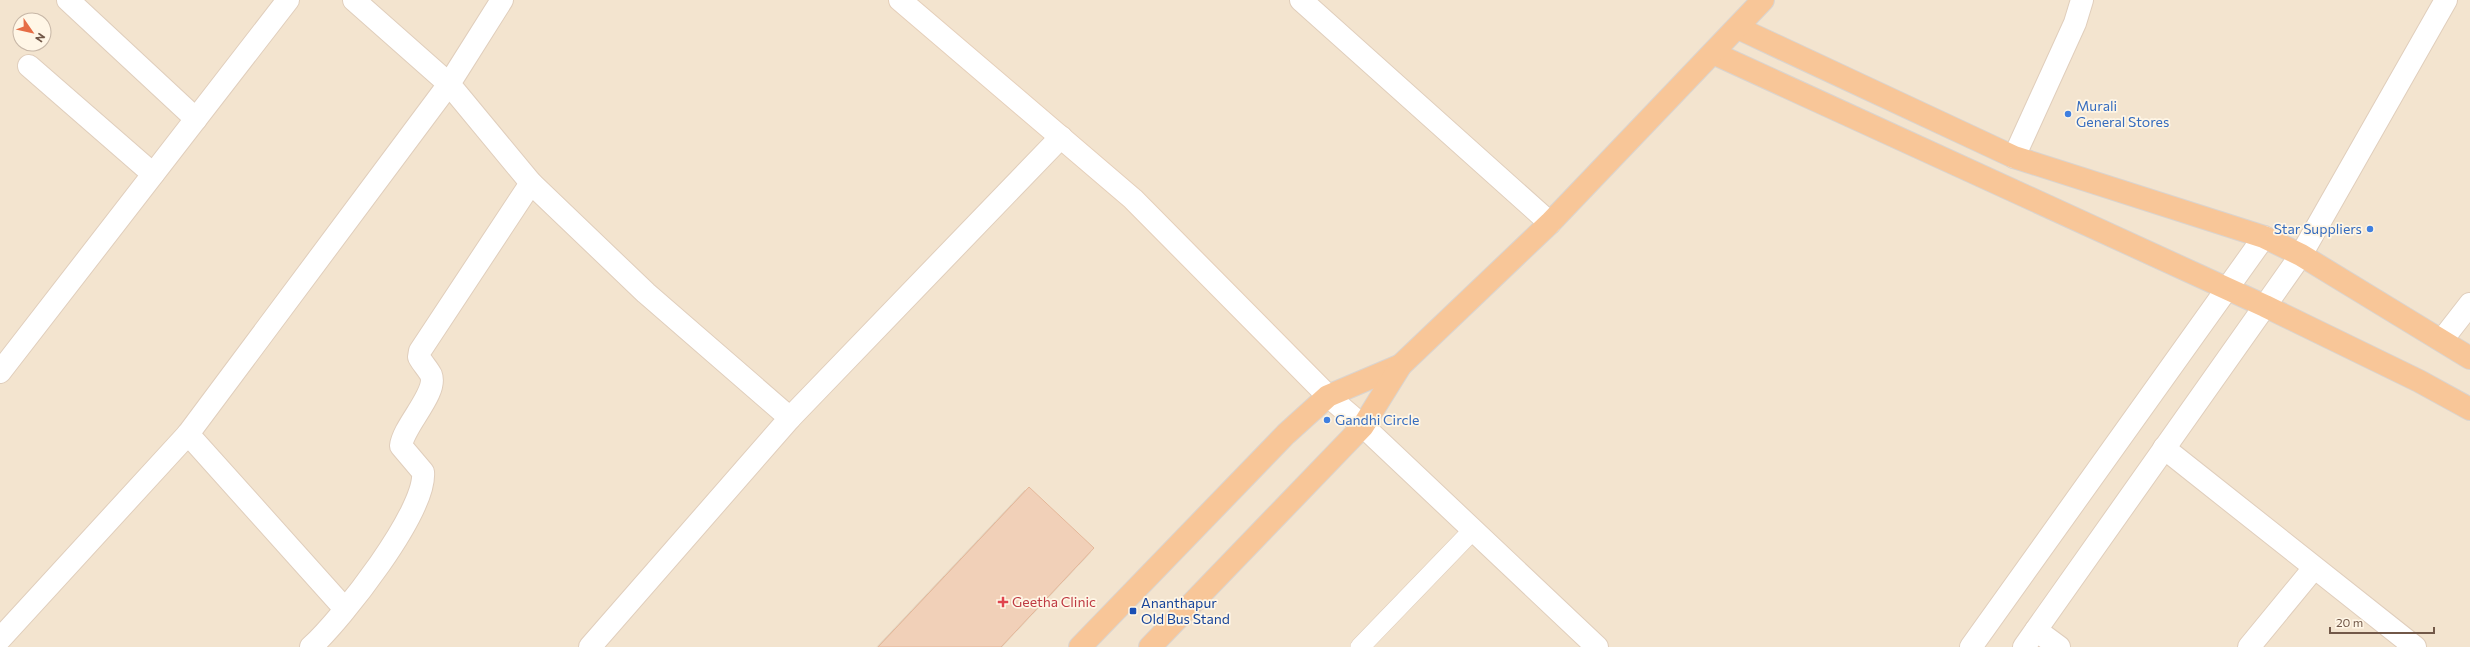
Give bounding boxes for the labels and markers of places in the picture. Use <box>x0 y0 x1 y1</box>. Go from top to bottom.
place label: Murali General Stores <box>2076 97 2169 130</box>
marker: Murali General Stores <box>2063 109 2073 119</box>
place label: Star Suppliers <box>2274 220 2362 237</box>
marker: Star Suppliers <box>2365 224 2375 234</box>
place label: Gandhi Circle <box>1335 411 1419 428</box>
marker: Gandhi Circle <box>1322 415 1332 425</box>
place label: Geetha Clinic <box>1012 593 1096 610</box>
place label: Ananthapur Old Bus Stand <box>1141 594 1230 627</box>
marker: Geetha Clinic <box>997 596 1009 608</box>
marker: Ananthapur Old Bus Stand <box>1128 606 1138 616</box>

